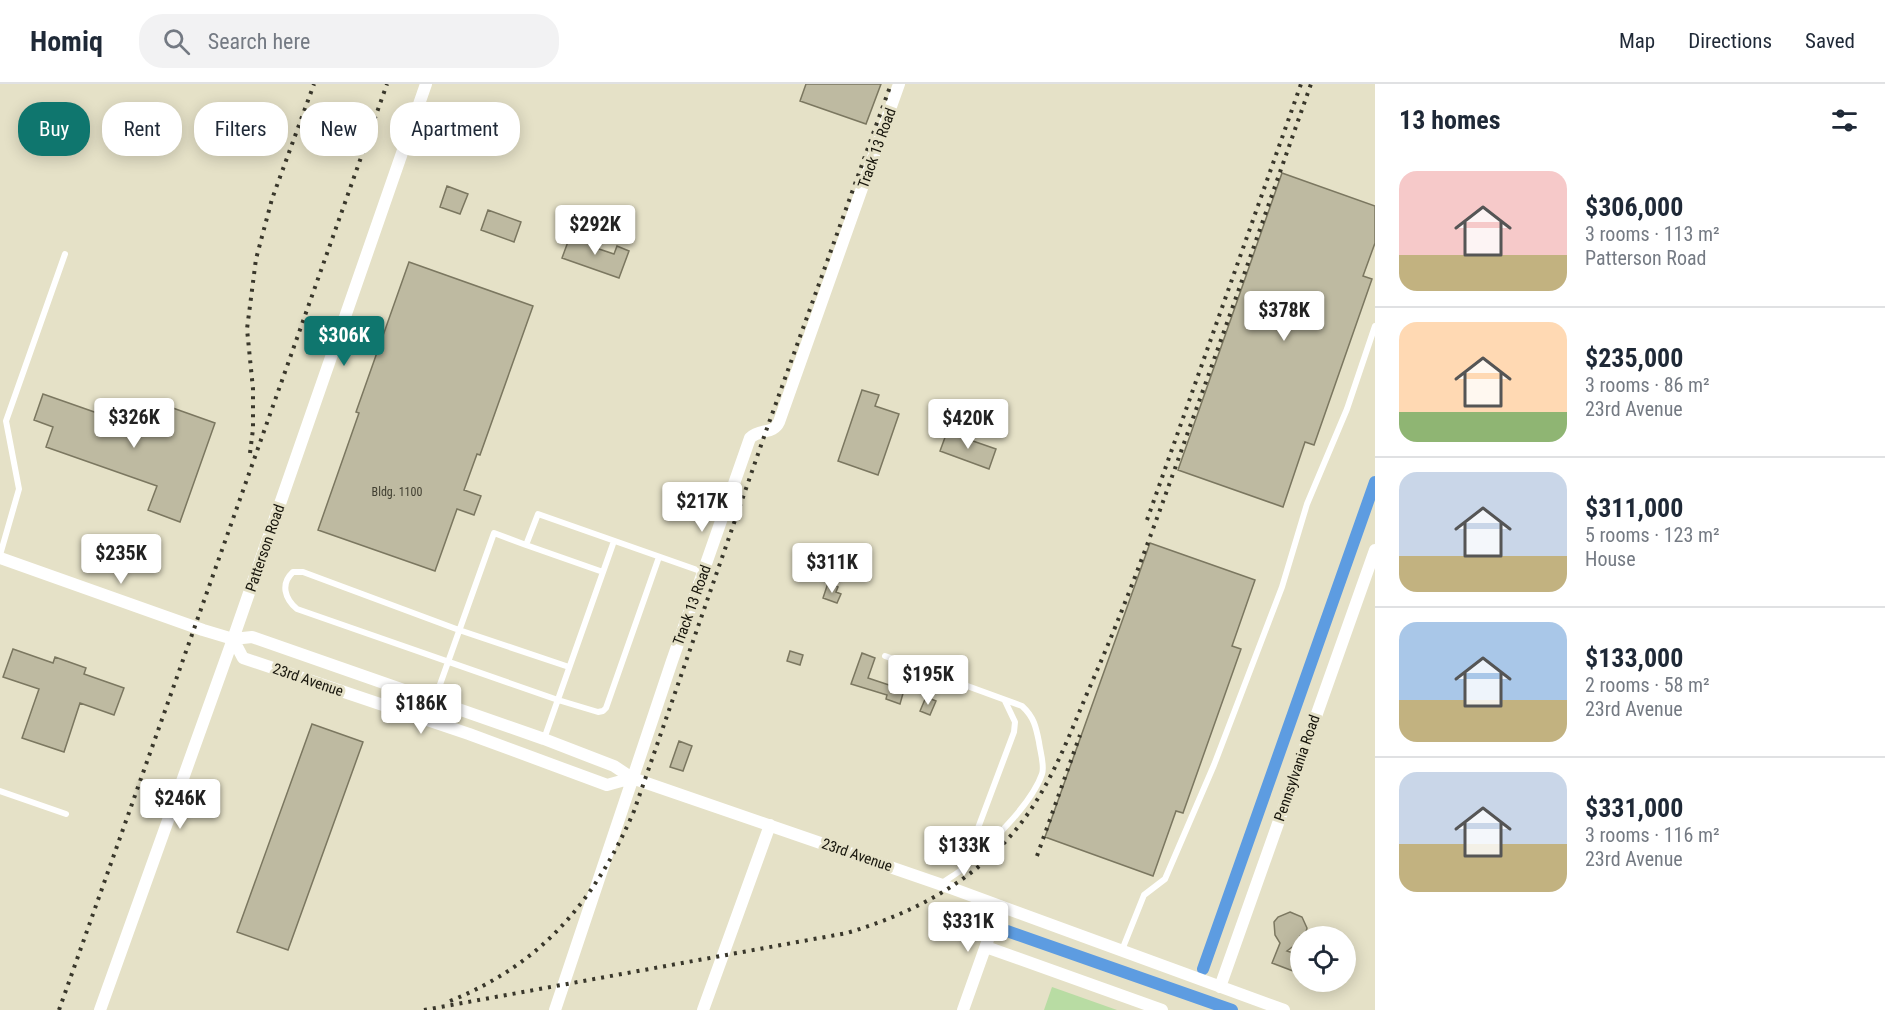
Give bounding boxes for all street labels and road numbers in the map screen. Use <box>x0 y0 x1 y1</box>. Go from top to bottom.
street label: Track 13 Road <box>854 105 900 191</box>
street label: Patterson Road <box>242 502 288 594</box>
street label: Track 13 Road <box>669 562 715 648</box>
street label: 23rd Avenue <box>270 660 346 700</box>
street label: Pennsylvania Road <box>1270 712 1324 824</box>
street label: 23rd Avenue <box>819 835 895 875</box>

